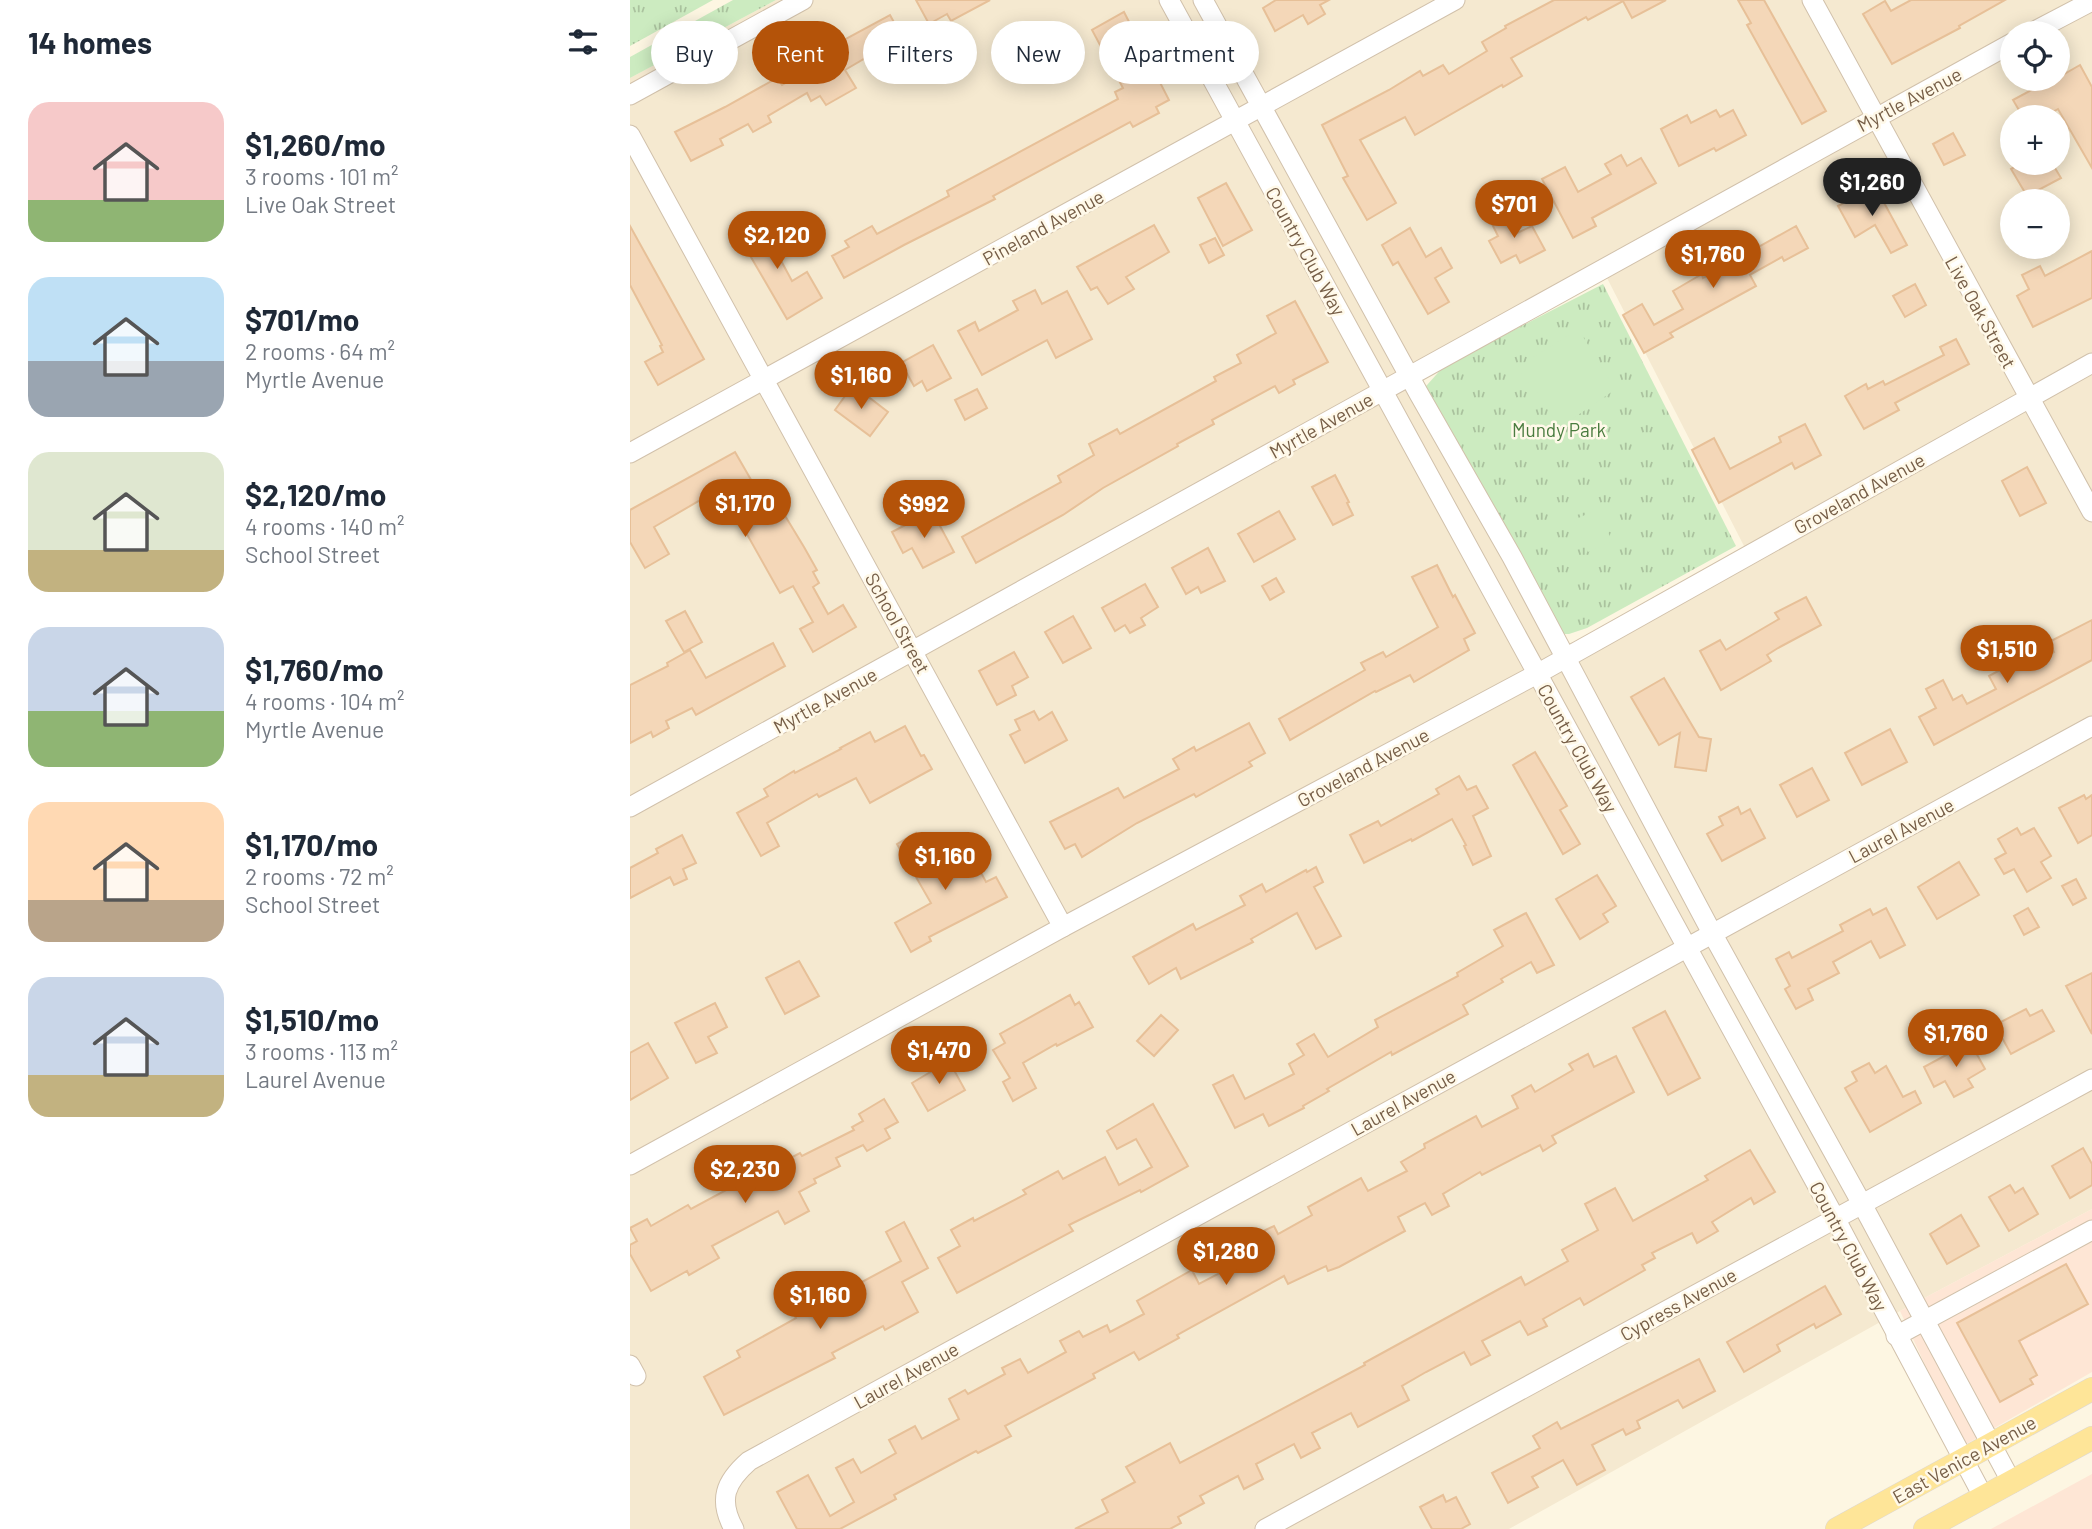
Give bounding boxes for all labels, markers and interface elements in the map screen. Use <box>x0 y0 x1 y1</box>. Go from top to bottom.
chip: Buy <box>651 21 738 84</box>
chip: Rent <box>752 21 849 84</box>
chip: Filters <box>863 21 977 84</box>
chip: New <box>991 21 1085 84</box>
chip: Apartment <box>1099 21 1259 84</box>
map controls <box>2000 21 2070 259</box>
button: locate <box>2000 21 2070 91</box>
icon: filters <box>564 23 602 61</box>
text: 14 homes <box>28 24 152 60</box>
street label: Myrtle Avenue <box>1853 62 1965 136</box>
button: + <box>2000 105 2070 175</box>
text: $1,260/mo <box>245 126 386 162</box>
icon: home <box>84 130 168 214</box>
pin: $1,260 <box>1815 158 1929 218</box>
text: 3 rooms · 101 m² <box>245 162 398 190</box>
text: $1,260 <box>1839 167 1905 195</box>
pin: $701 <box>1473 180 1555 240</box>
street label: Country Club Way <box>1261 183 1351 320</box>
street label: Pineland Avenue <box>978 184 1108 270</box>
text: $701 <box>1491 189 1537 217</box>
button: − <box>2000 189 2070 259</box>
text: Live Oak Street <box>245 190 396 218</box>
pin: $2,120 <box>720 212 834 271</box>
text: $2,120 <box>744 220 810 248</box>
pin: $1,760 <box>1656 230 1770 290</box>
text: $1,760 <box>1681 239 1745 267</box>
street label: Live Oak Street <box>1941 252 2021 372</box>
text: $701/mo <box>245 301 359 337</box>
icon: home <box>84 305 168 389</box>
text: 2 rooms · 64 m² <box>245 337 395 365</box>
pin: $1,160 <box>804 352 918 411</box>
text: $1,160 <box>831 360 892 388</box>
text: Myrtle Avenue <box>245 365 384 393</box>
street label: Myrtle Avenue <box>1265 387 1377 463</box>
park label: Mundy Park <box>1512 418 1606 441</box>
street label: Groveland Avenue <box>1790 448 1928 538</box>
text: $2,120/mo <box>245 476 386 512</box>
icon: home <box>84 480 168 564</box>
pin: $1,170 <box>688 480 802 539</box>
pin: $992 <box>883 480 965 540</box>
text: $1,170 <box>715 488 775 516</box>
text: $992 <box>899 489 949 517</box>
text: 4 rooms · 140 m² <box>245 512 405 540</box>
text: School Street <box>245 540 380 568</box>
street label: School Street <box>861 569 935 677</box>
pin: $1,510 <box>1950 626 2064 685</box>
text: $1,510 <box>1977 634 2037 662</box>
text: $1,760/mo <box>245 651 384 687</box>
icon: home <box>84 655 168 739</box>
street label: Myrtle Avenue <box>769 662 881 738</box>
street label: Country Club Way <box>1533 680 1623 817</box>
text: 4 rooms · 104 m² <box>245 687 405 715</box>
text: Myrtle Avenue <box>245 715 384 743</box>
street label: Groveland Avenue <box>1293 723 1433 811</box>
street label: Laurel Avenue <box>1844 793 1958 867</box>
text: $1,170/mo <box>245 826 378 862</box>
icon: home <box>84 830 168 914</box>
pin: $1,160 <box>888 832 1002 892</box>
text: $1,160 <box>915 841 976 869</box>
text: 2 rooms · 72 m² <box>245 862 394 890</box>
text: School Street <box>245 890 380 918</box>
text: $1,510/mo <box>245 1001 379 1037</box>
icon: home <box>84 1005 168 1089</box>
pin: $1,760 <box>1899 1010 2013 1069</box>
text: $1,760 <box>1924 1018 1988 1046</box>
pin: $1,470 <box>882 1026 996 1086</box>
text: $1,470 <box>907 1035 971 1063</box>
text: 3 rooms · 113 m² <box>245 1037 398 1065</box>
street label: Laurel Avenue <box>1347 1064 1459 1140</box>
text: Laurel Avenue <box>245 1065 386 1093</box>
pin: $2,230 <box>688 1146 802 1205</box>
text: $2,230 <box>710 1154 780 1182</box>
street label: Country Club Way <box>1805 1177 1893 1315</box>
pin: $1,280 <box>1169 1228 1283 1287</box>
text: $1,280 <box>1193 1236 1259 1264</box>
street label: Cypress Avenue <box>1616 1262 1740 1346</box>
pin: $1,160 <box>763 1272 877 1331</box>
text: $1,160 <box>790 1280 851 1308</box>
street label: Laurel Avenue <box>850 1337 962 1413</box>
street label: East Venice Avenue <box>1888 1410 2040 1508</box>

